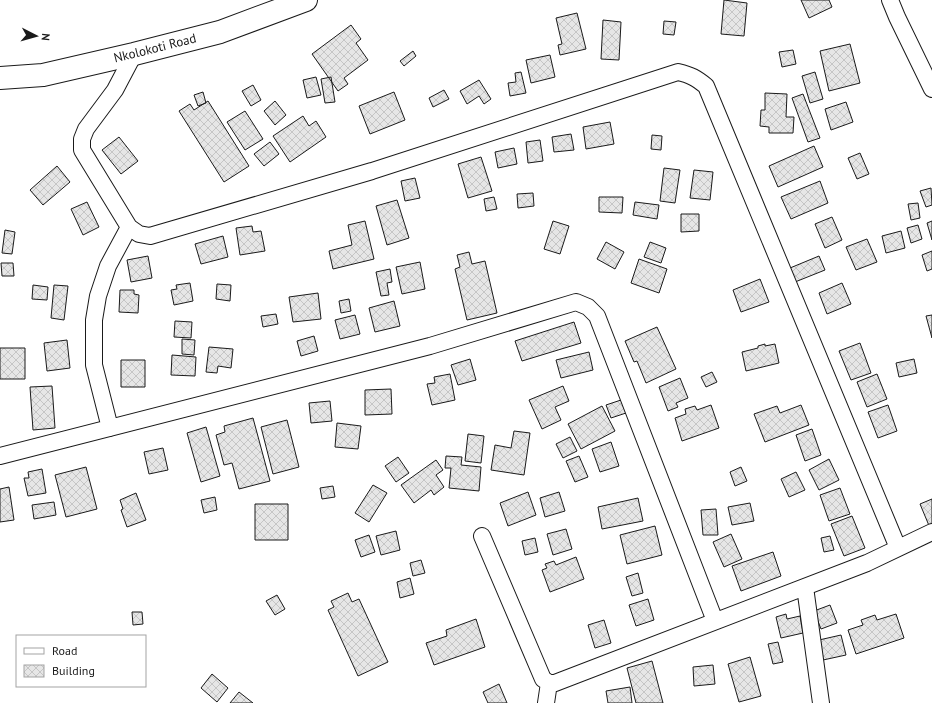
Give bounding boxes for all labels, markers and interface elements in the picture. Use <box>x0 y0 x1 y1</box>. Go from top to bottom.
north arrow <box>16 16 56 56</box>
street label: Nkolokoti Road <box>112 30 198 66</box>
text: N <box>39 33 53 41</box>
legend <box>16 635 146 687</box>
text: Road <box>52 643 77 658</box>
text: Building <box>52 663 95 678</box>

